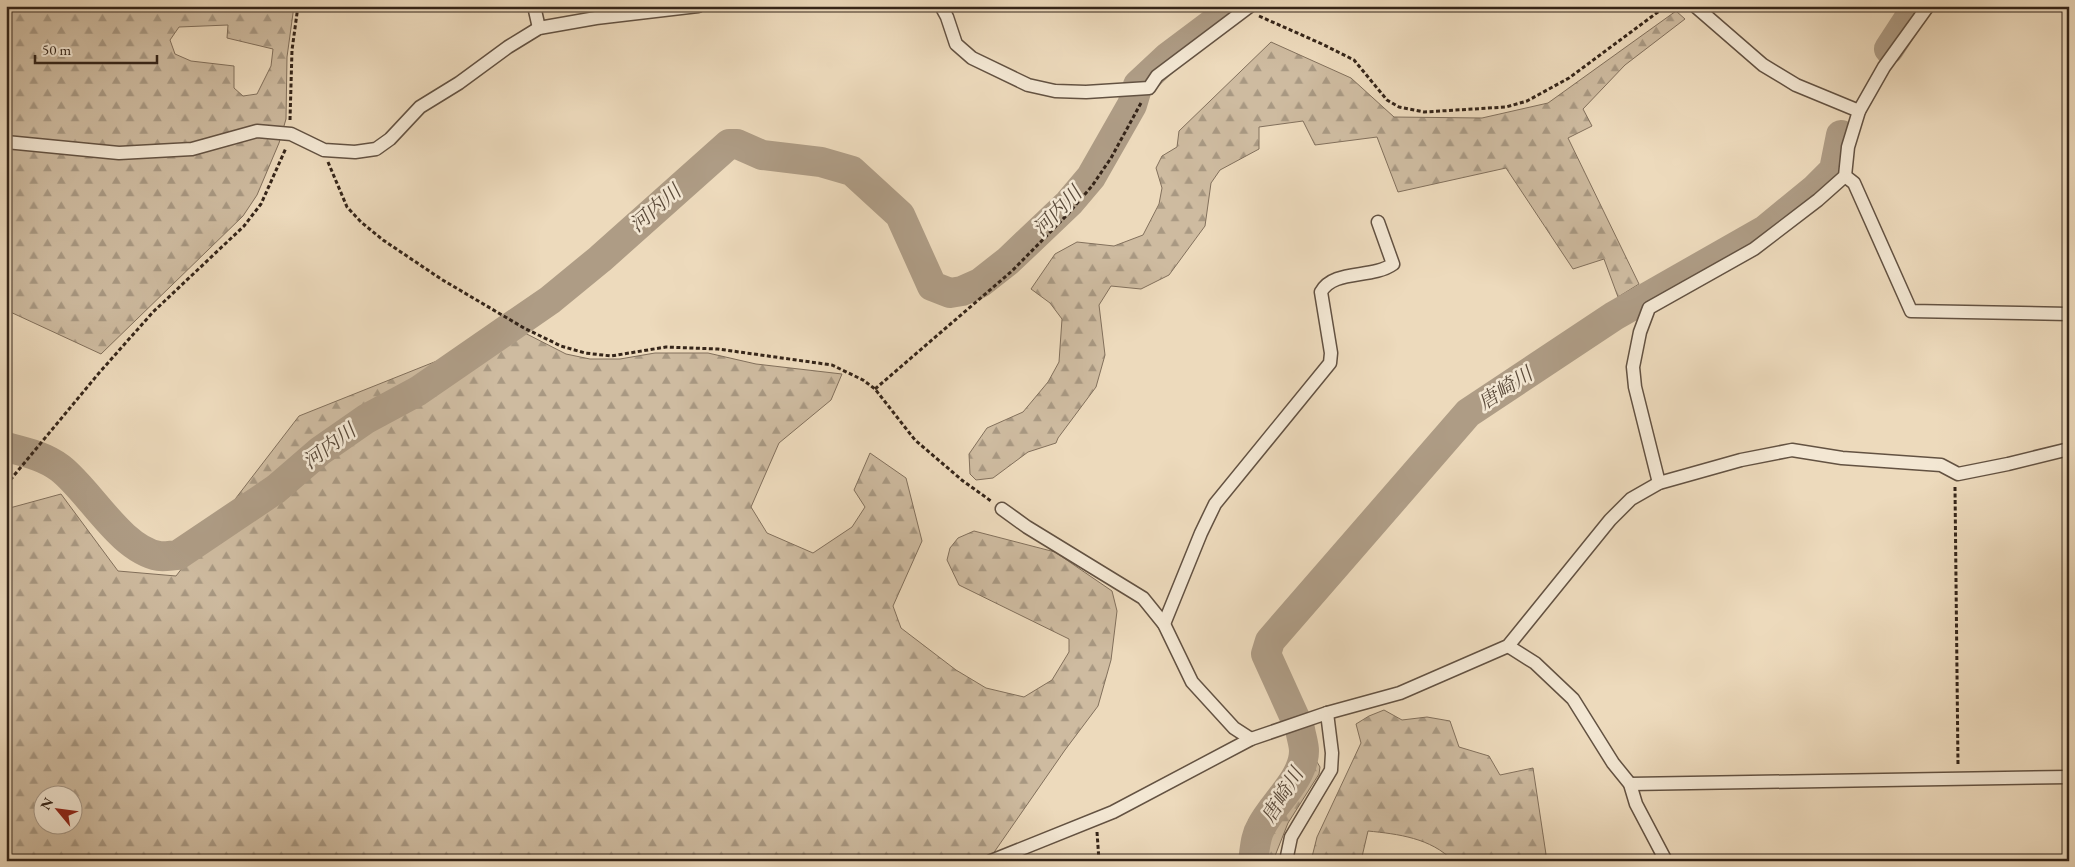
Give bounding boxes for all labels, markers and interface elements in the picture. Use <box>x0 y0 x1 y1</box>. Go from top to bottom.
scale bar <box>35 32 158 64</box>
text: 50 m <box>42 40 71 59</box>
water label: 河内川 <box>624 177 688 237</box>
water label: 河内川 <box>1027 179 1089 242</box>
water label: 唐崎川 <box>1473 360 1539 415</box>
water label: 河内川 <box>297 416 362 474</box>
water label: 唐崎川 <box>1255 761 1310 827</box>
north arrow <box>32 784 82 834</box>
text: N <box>36 794 58 813</box>

